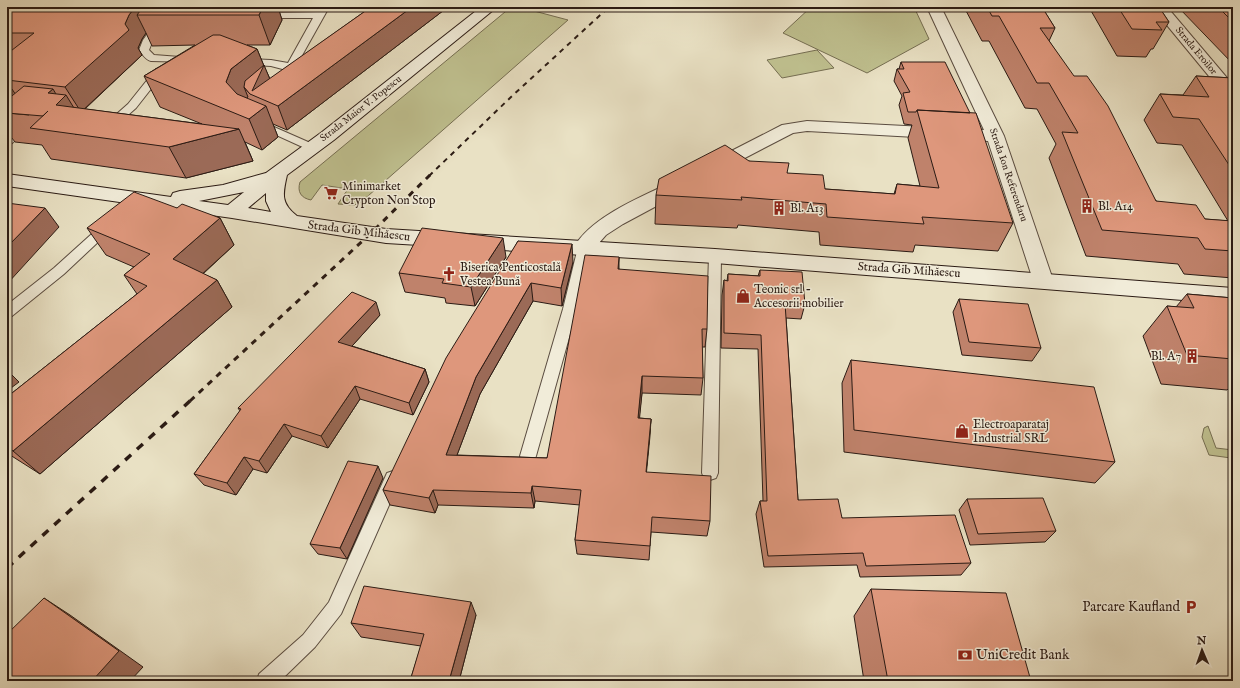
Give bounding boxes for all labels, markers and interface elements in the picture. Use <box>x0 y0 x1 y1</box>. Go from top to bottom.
street label: Strada Eroilor <box>1172 24 1220 78</box>
street label: Strada Maior V. Popescu <box>317 73 405 145</box>
street label: Strada Ion Referendaru <box>986 127 1030 223</box>
place label: Minimarket Crypton Non Stop <box>342 179 436 209</box>
supermarket icon: Minimarket Crypton Non Stop <box>323 185 339 201</box>
building icon: Bl. A14 <box>1079 198 1095 214</box>
place label: Bl. A14 <box>1098 199 1133 214</box>
building icon: Bl. A13 <box>771 200 787 216</box>
place label: Bl. A13 <box>790 201 823 216</box>
street label: Strada Gib Mihăescu <box>307 217 411 245</box>
street label: Strada Gib Mihăescu <box>857 259 961 281</box>
place label: Biserica Penticostală Vestea Bună <box>459 260 562 289</box>
church icon: Biserica Penticostală Vestea Bună <box>441 266 457 282</box>
place label: Teonic srl - Accesorii mobilier <box>753 282 844 311</box>
shop icon: Teonic srl - Accesorii mobilier <box>735 288 751 304</box>
building icon: Bl. A7 <box>1184 348 1200 364</box>
place label: Bl. A7 <box>1151 349 1181 364</box>
place label: Electroaparataj Industrial SRL <box>973 417 1049 446</box>
shop icon: Electroaparataj Industrial SRL <box>954 423 970 439</box>
place label: Parcare Kaufland <box>1082 598 1181 616</box>
parking icon: Parcare Kaufland <box>1183 599 1199 615</box>
north arrow <box>1182 630 1222 670</box>
text: N <box>1196 634 1207 648</box>
place label: UniCredit Bank <box>976 646 1070 664</box>
bank icon: UniCredit Bank <box>957 647 973 663</box>

